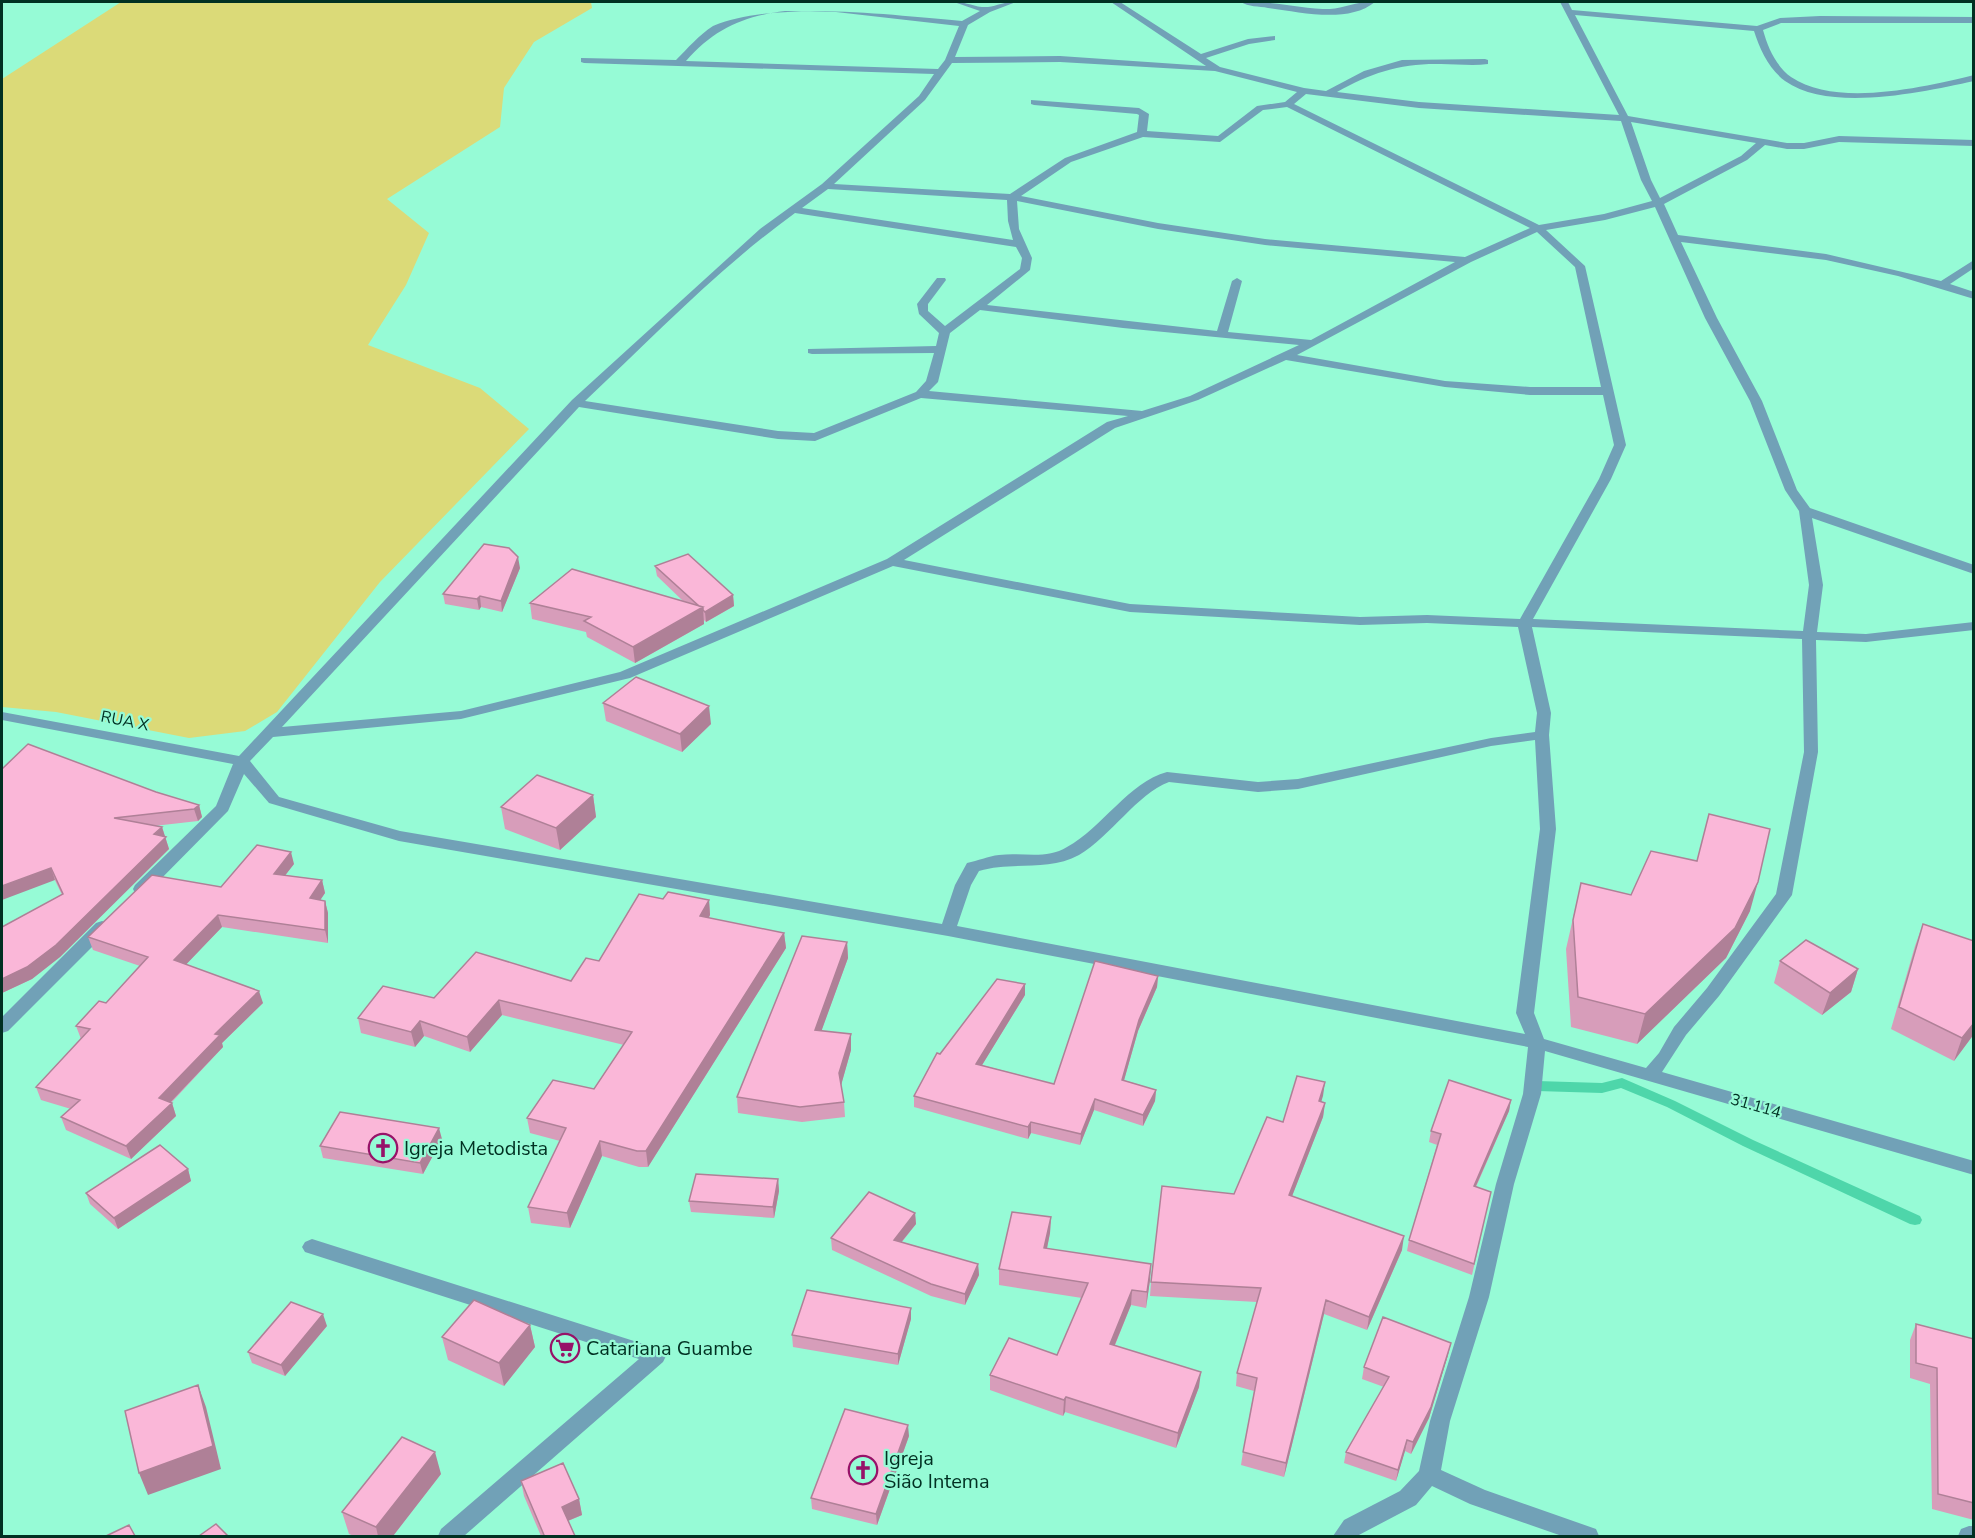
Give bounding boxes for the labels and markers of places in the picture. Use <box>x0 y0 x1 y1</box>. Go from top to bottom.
church icon: Igreja Metodista <box>367 1132 399 1164</box>
place label: Igreja Metodista <box>404 1135 548 1162</box>
supermarket icon: Catariana Guambe <box>549 1332 581 1364</box>
place label: Catariana Guambe <box>586 1335 753 1362</box>
place label: Igreja Sião Intema <box>884 1445 990 1495</box>
church icon: Igreja Sião Intema <box>847 1454 879 1486</box>

